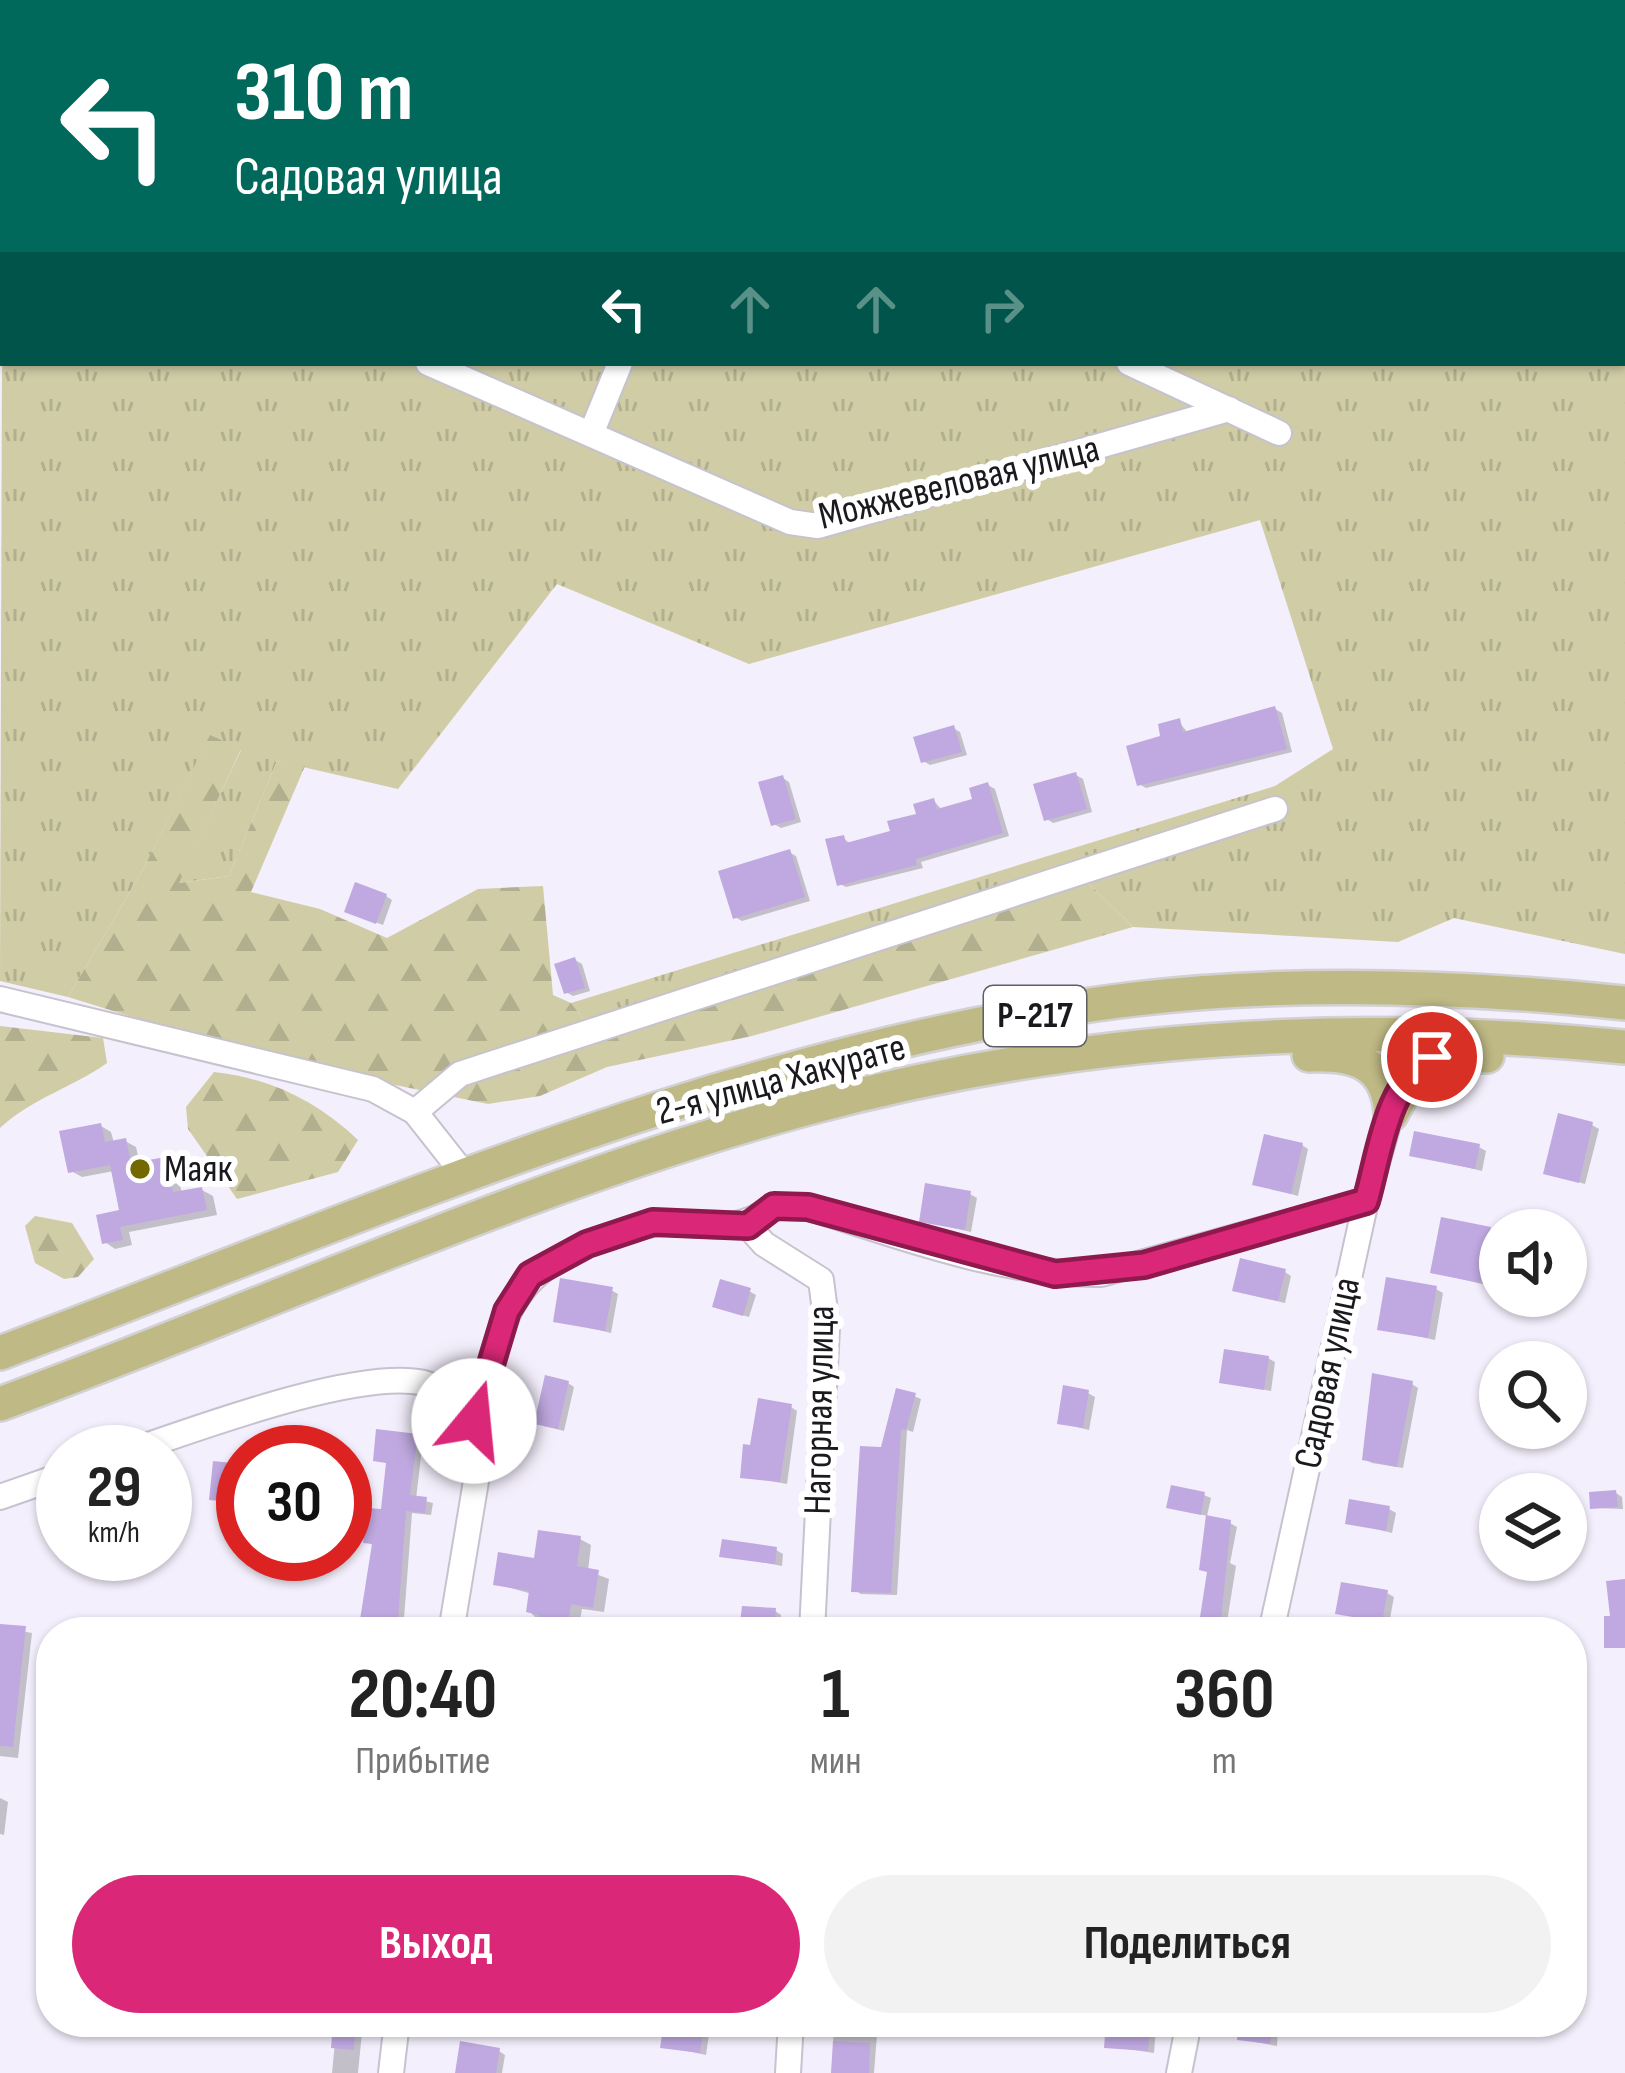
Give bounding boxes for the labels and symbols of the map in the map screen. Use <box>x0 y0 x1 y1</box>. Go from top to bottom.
street label: Можжевеловая улица <box>814 425 1104 541</box>
road number: Р-217 <box>984 986 1086 1046</box>
pin <box>1381 1006 1483 1108</box>
street label: 2-я улица Хакурате <box>651 1024 911 1136</box>
place label: Маяк <box>164 1146 232 1193</box>
marker: Маяк <box>127 1156 153 1182</box>
street label: Садовая улица <box>1285 1273 1371 1473</box>
street label: Нагорная улица <box>795 1305 845 1515</box>
position arrow <box>411 1358 537 1484</box>
speed limit sign: 30 <box>216 1425 372 1581</box>

